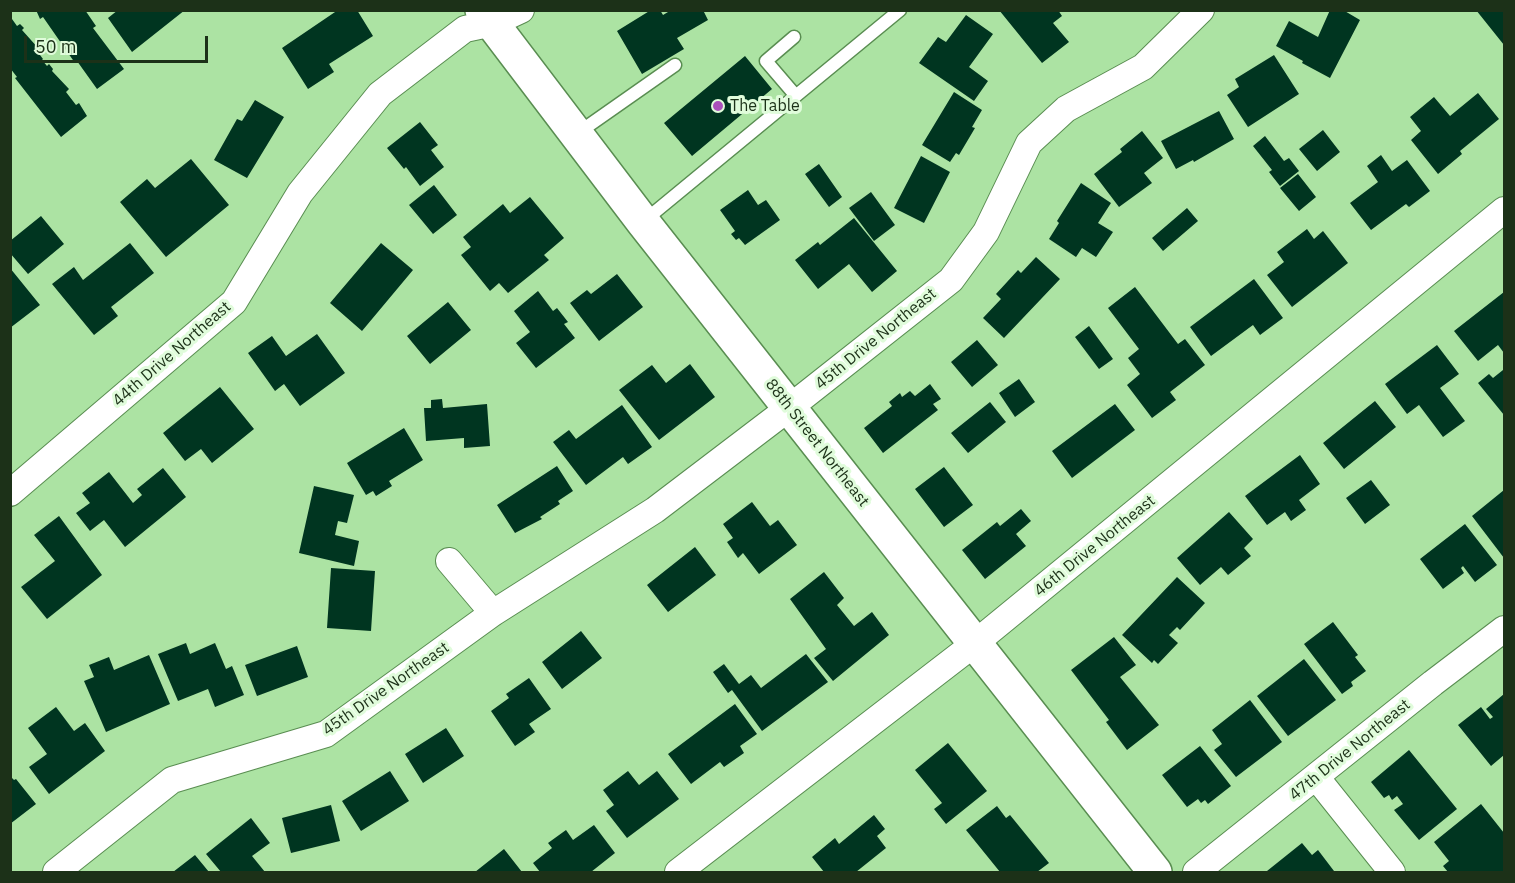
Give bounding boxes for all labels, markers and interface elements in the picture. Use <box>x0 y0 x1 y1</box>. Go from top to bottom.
scale bar <box>27 24 212 62</box>
text: 50 m <box>35 35 77 58</box>
place label: The Table <box>730 96 800 116</box>
marker: The Table <box>711 99 725 113</box>
street label: 45th Drive Northeast <box>812 284 940 394</box>
street label: 44th Drive Northeast <box>109 298 235 410</box>
street label: 88th Street Northeast <box>761 375 873 511</box>
street label: 46th Drive Northeast <box>1031 491 1159 601</box>
street label: 45th Drive Northeast <box>319 638 453 740</box>
street label: 47th Drive Northeast <box>1286 695 1414 805</box>

